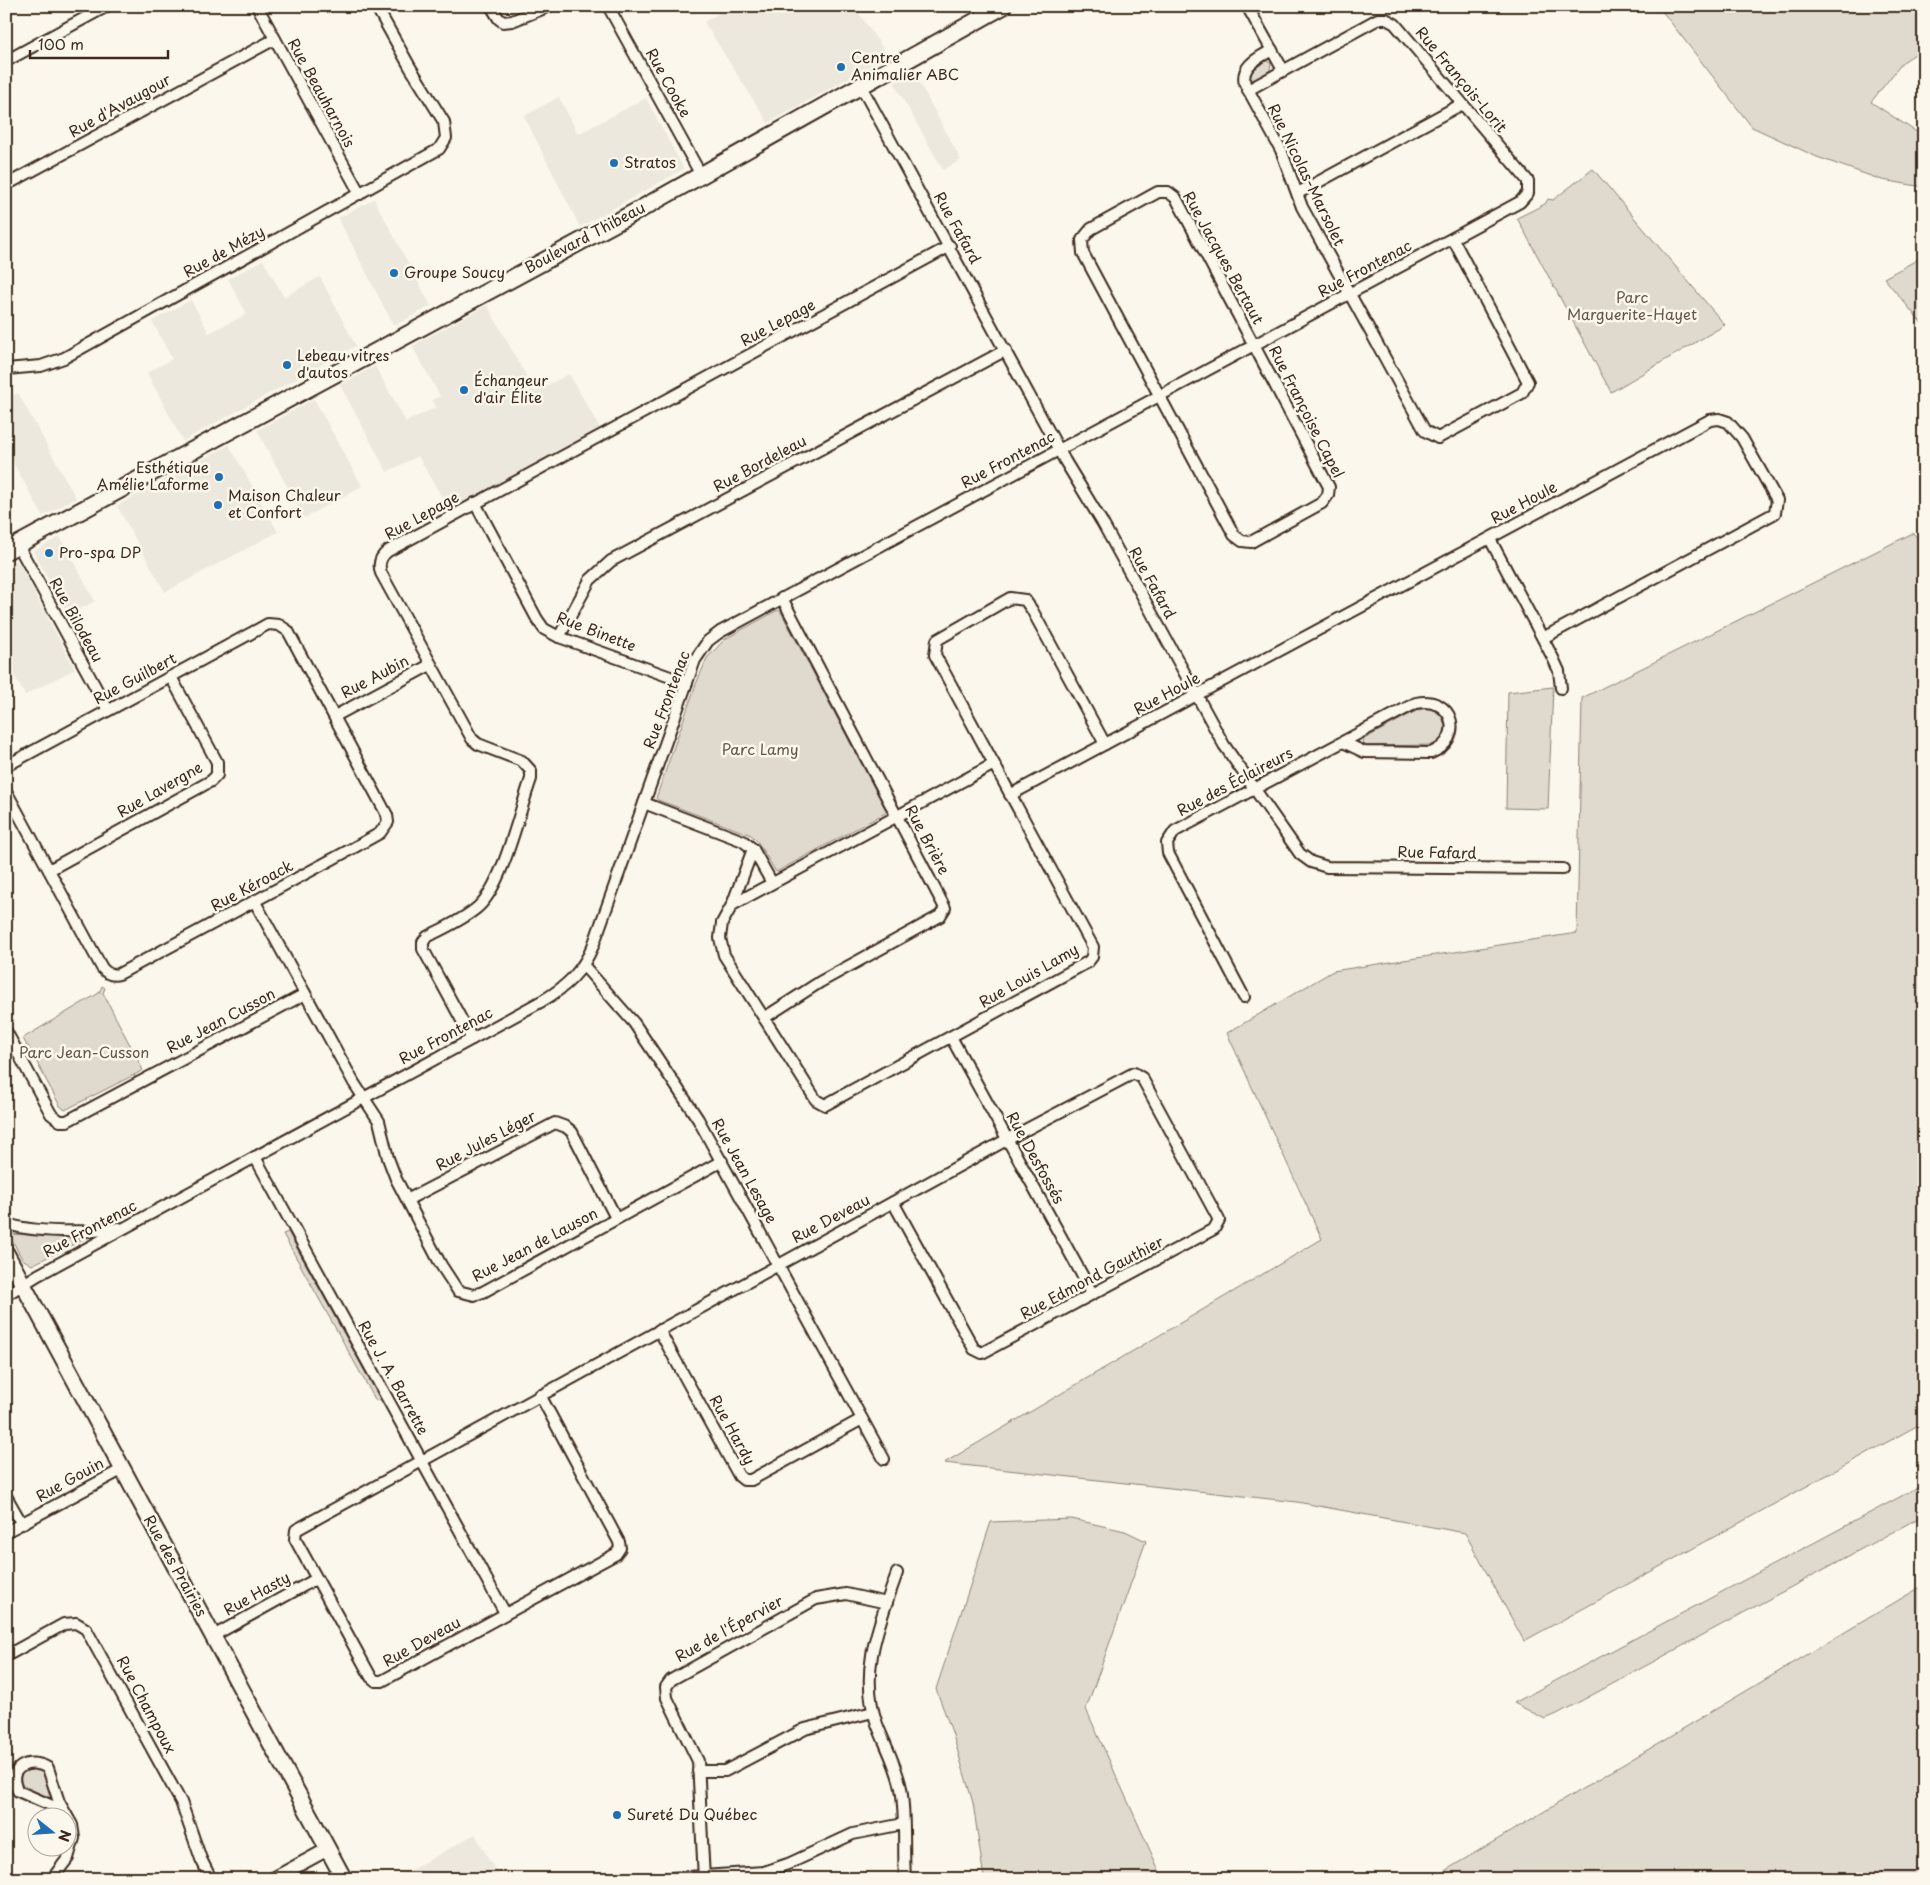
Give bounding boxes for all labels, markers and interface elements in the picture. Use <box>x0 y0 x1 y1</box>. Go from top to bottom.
street label: Rue François-Lorit <box>1411 21 1513 137</box>
scale bar <box>30 28 168 60</box>
text: 100 m <box>38 32 84 55</box>
street label: Rue Beauharnois <box>283 33 362 151</box>
street label: Rue Cooke <box>641 43 698 121</box>
place label: Centre Animalier ABC <box>851 45 959 85</box>
marker: Centre Animalier ABC <box>835 61 847 73</box>
street label: Rue d'Avaugour <box>64 67 175 142</box>
street label: Rue Nicolas-Marsolet <box>1263 99 1352 249</box>
place label: Stratos <box>624 150 676 173</box>
marker: Stratos <box>608 157 620 169</box>
street label: Rue Fafard <box>929 187 988 267</box>
street label: Rue Jacques Bertaut <box>1178 187 1270 328</box>
street label: Boulevard Thibeau <box>520 195 649 278</box>
street label: Rue de Mézy <box>178 219 268 282</box>
street label: Rue Frontenac <box>1313 233 1415 302</box>
place label: Groupe Soucy <box>404 260 505 283</box>
marker: Groupe Soucy <box>388 267 400 279</box>
park label: Parc Marguerite-Hayet <box>1567 285 1697 325</box>
street label: Rue Lepage <box>736 292 819 351</box>
street label: Rue Françoise Capel <box>1264 341 1351 481</box>
place label: Lebeau vitres d'autos <box>297 343 390 383</box>
marker: Lebeau vitres d'autos <box>281 359 293 371</box>
place label: Échangeur d'air Élite <box>474 368 548 408</box>
marker: Échangeur d'air Élite <box>458 384 470 396</box>
street label: Rue Frontenac <box>956 424 1058 493</box>
street label: Rue Bordeleau <box>708 428 810 497</box>
place label: Esthétique Amélie Laforme <box>97 455 209 495</box>
marker: Esthétique Amélie Laforme <box>213 471 225 483</box>
street label: Rue Houle <box>1486 475 1560 529</box>
place label: Maison Chaleur et Confort <box>228 483 341 523</box>
street label: Rue Lepage <box>380 485 463 545</box>
marker: Maison Chaleur et Confort <box>212 499 224 511</box>
place label: Pro-spa DP <box>59 540 141 563</box>
street label: Rue Fafard <box>1124 542 1183 622</box>
marker: Pro-spa DP <box>43 547 55 559</box>
street label: Rue Bilodeau <box>45 573 110 666</box>
street label: Rue Binette <box>554 605 640 656</box>
street label: Rue Guilbert <box>89 646 180 709</box>
street label: Rue Frontenac <box>636 647 695 752</box>
street label: Rue Aubin <box>336 648 412 703</box>
street label: Rue Houle <box>1129 666 1203 720</box>
park label: Parc Lamy <box>722 737 798 760</box>
street label: Rue des Éclaireurs <box>1172 740 1297 821</box>
street label: Rue Lavergne <box>112 755 206 822</box>
street label: Rue Brière <box>900 800 956 878</box>
street label: Rue Fafard <box>1397 839 1477 864</box>
street label: Rue Kéroack <box>206 853 297 916</box>
street label: Rue Louis Lamy <box>974 937 1082 1013</box>
street label: Rue Jean Cusson <box>162 981 279 1058</box>
street label: Rue Frontenac <box>394 1000 496 1069</box>
park label: Parc Jean-Cusson <box>19 1040 149 1063</box>
street label: Rue Jules Léger <box>431 1104 539 1176</box>
street label: Rue Desfossés <box>1002 1107 1071 1207</box>
street label: Rue Jean Lesage <box>707 1113 784 1227</box>
street label: Rue Deveau <box>787 1187 874 1248</box>
street label: Rue Frontenac <box>38 1193 140 1262</box>
street label: Rue Jean de Lauson <box>467 1201 601 1287</box>
street label: Rue Edmond Gauthier <box>1016 1229 1167 1324</box>
street label: Rue J. A. Barrette <box>353 1316 435 1439</box>
street label: Rue Hardy <box>705 1390 762 1468</box>
street label: Rue Gouin <box>31 1451 107 1507</box>
street label: Rue des Prairies <box>139 1510 214 1620</box>
street label: Rue Hasty <box>219 1565 294 1620</box>
street label: Rue de l'Épervier <box>670 1588 786 1667</box>
street label: Rue Deveau <box>378 1610 464 1672</box>
street label: Rue Champoux <box>112 1651 183 1757</box>
place label: Sureté Du Québec <box>627 1802 757 1825</box>
north arrow <box>28 1808 78 1858</box>
marker: Sureté Du Québec <box>611 1809 623 1821</box>
text: N <box>53 1828 77 1844</box>

